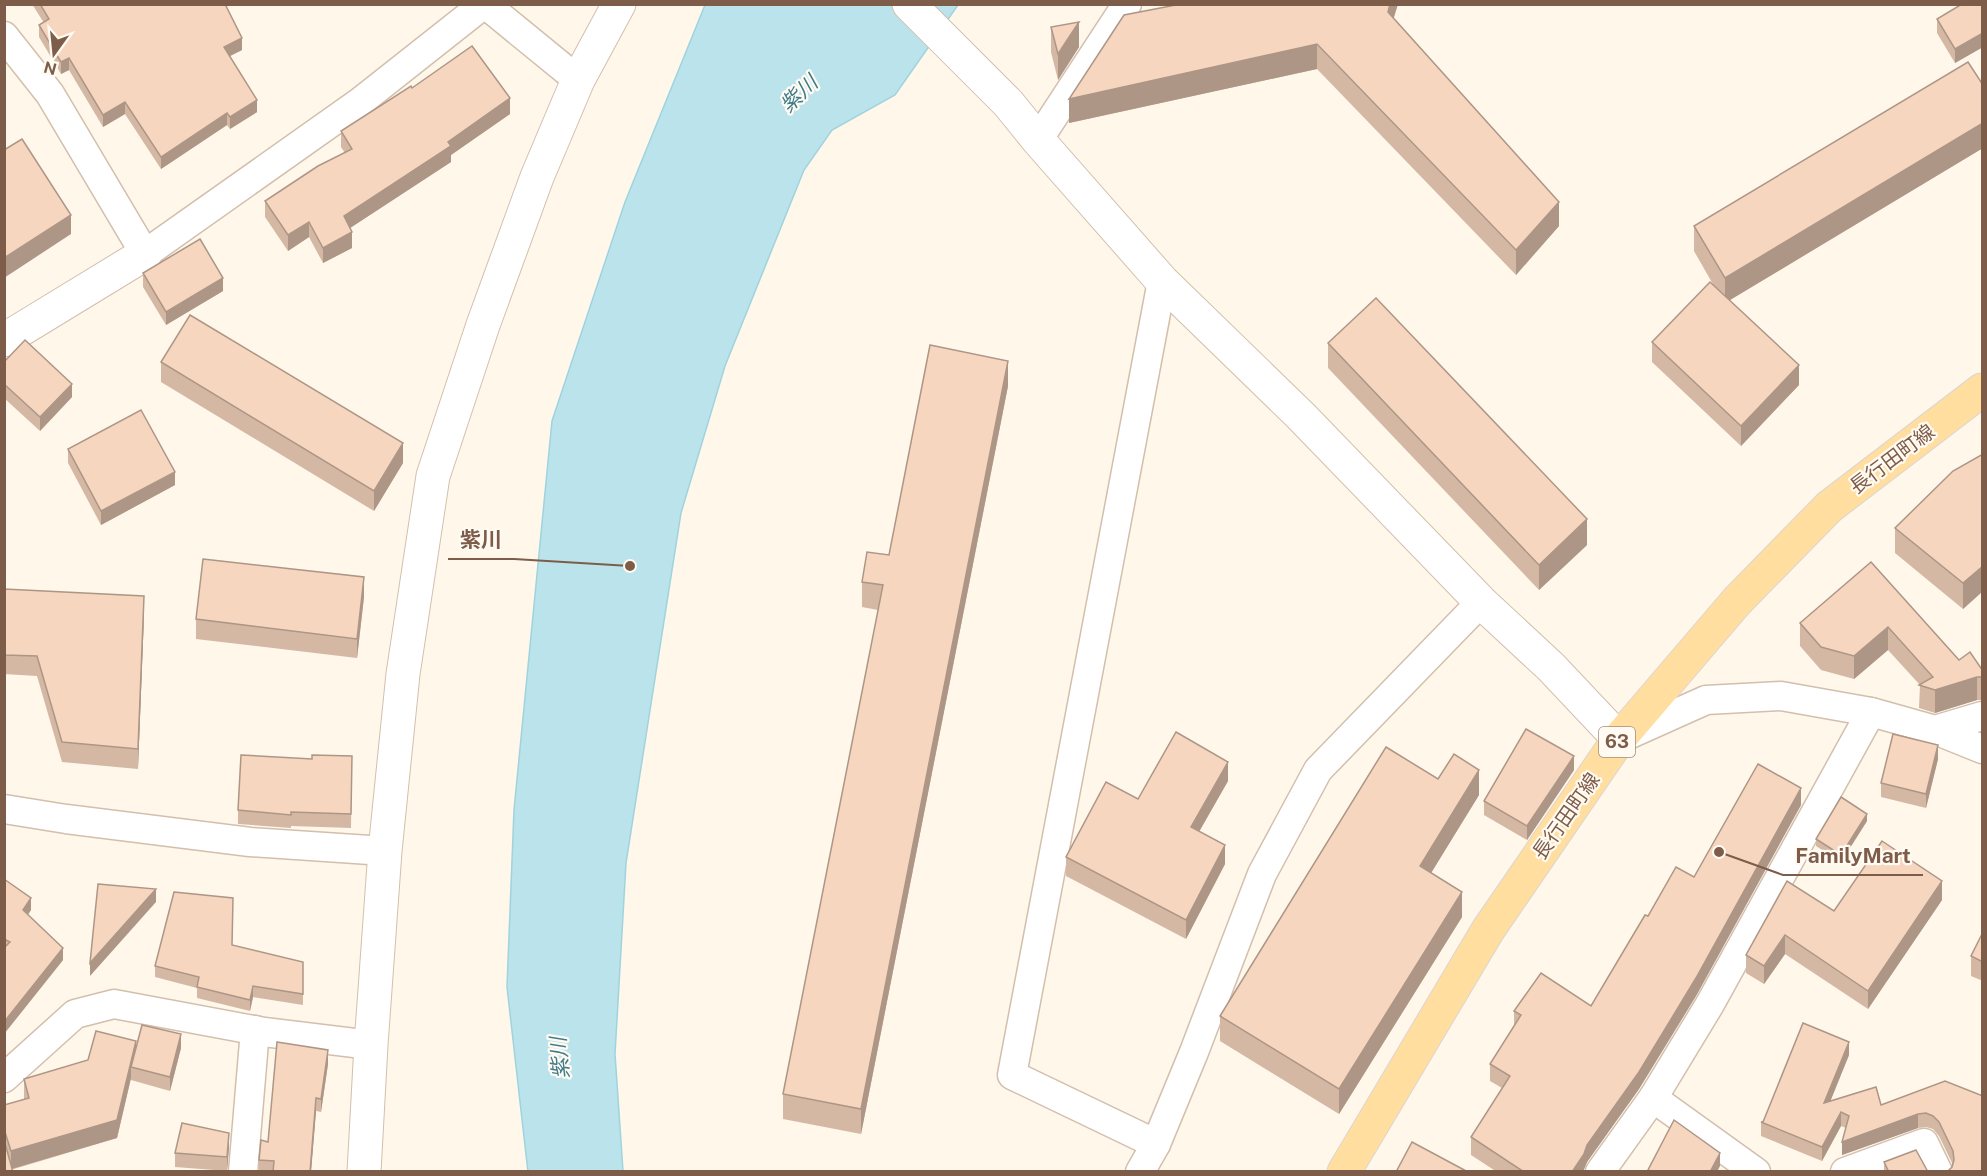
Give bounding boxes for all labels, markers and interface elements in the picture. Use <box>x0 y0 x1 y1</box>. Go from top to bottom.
north arrow <box>24 24 84 84</box>
text: N <box>42 57 59 79</box>
water label: 紫川 <box>775 69 824 117</box>
street label: 長行田町線 <box>1845 419 1939 499</box>
callout: 紫川 <box>448 520 514 559</box>
text: 紫川 <box>460 527 502 552</box>
road number: 63 <box>1599 727 1635 757</box>
street label: 長行田町線 <box>1527 768 1605 864</box>
callout: FamilyMart <box>1783 836 1923 875</box>
text: FamilyMart <box>1795 843 1911 868</box>
water label: 紫川 <box>545 1034 574 1080</box>

